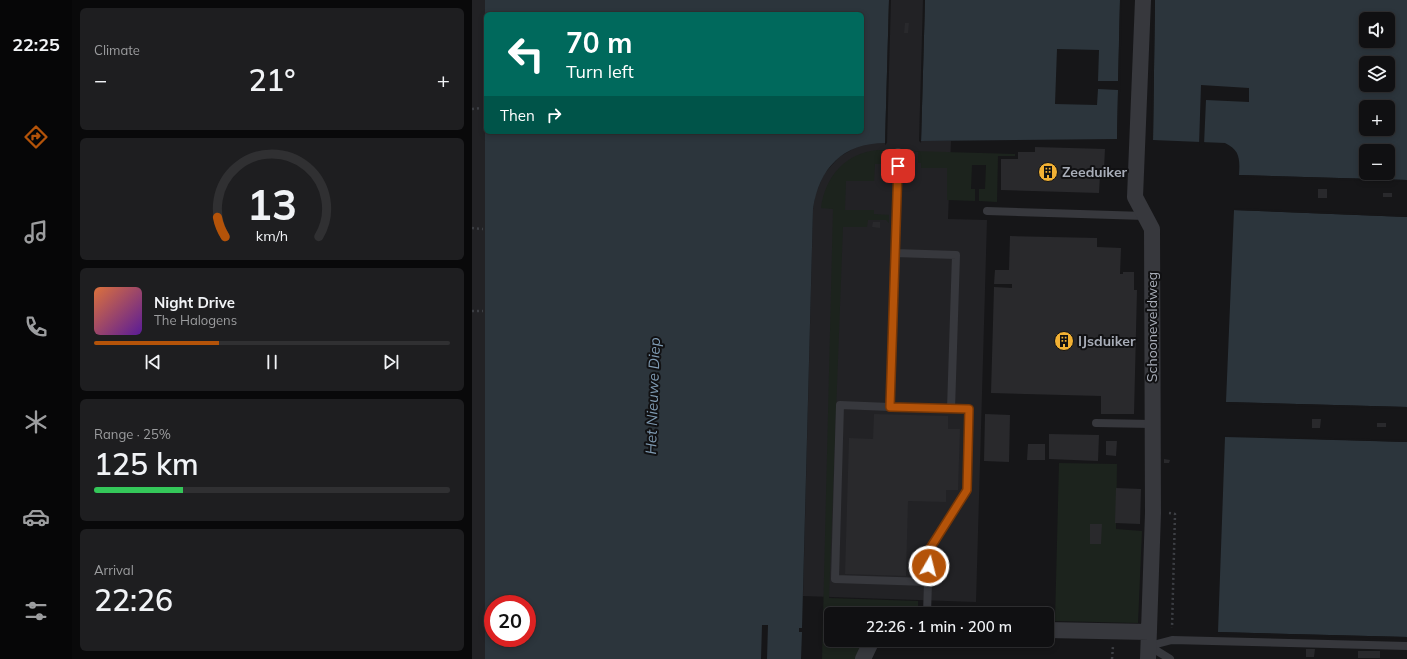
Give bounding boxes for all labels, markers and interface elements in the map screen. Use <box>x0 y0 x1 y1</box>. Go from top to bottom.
map controls <box>1359 12 1395 180</box>
button: sound <box>1359 12 1395 48</box>
text: 70 m <box>566 25 632 60</box>
icon: left <box>500 28 552 80</box>
text: 22:25 <box>12 33 60 56</box>
text: Climate <box>94 42 140 58</box>
button: layers <box>1359 56 1395 92</box>
text: Turn left <box>566 60 634 83</box>
text: 21° <box>248 61 296 99</box>
text: − <box>94 66 107 94</box>
text: + <box>437 66 450 94</box>
button: + <box>1359 100 1395 136</box>
icon: right <box>543 104 565 126</box>
text: Then <box>500 106 535 125</box>
icon: directions <box>22 123 50 151</box>
button: − <box>1359 144 1395 180</box>
pin <box>881 149 915 183</box>
icon: arrive <box>887 155 909 177</box>
building icon: Zeeduiker <box>1037 161 1059 183</box>
place label: Zeeduiker <box>1062 163 1128 181</box>
text: 13 <box>247 178 297 230</box>
icon: music <box>22 218 50 246</box>
text: km/h <box>256 227 288 245</box>
street label: Schooneveldweg <box>1143 272 1161 382</box>
text: Night Drive <box>154 293 235 312</box>
text: The Halogens <box>154 312 237 328</box>
icon: phone <box>22 313 50 341</box>
building icon: IJsduiker <box>1053 330 1075 352</box>
place label: IJsduiker <box>1078 332 1136 350</box>
water label: Het Nieuwe Diep <box>641 337 664 455</box>
icon: previous <box>142 351 164 373</box>
icon: pause <box>261 351 283 373</box>
icon: next <box>380 351 402 373</box>
icon: climate <box>22 408 50 436</box>
text: Range · 25% <box>94 426 171 442</box>
text: 125 km <box>94 445 199 483</box>
icon: car <box>22 503 50 531</box>
position arrow <box>908 545 950 587</box>
text: Arrival <box>94 562 134 578</box>
text: 22:26 <box>94 581 173 619</box>
speed limit sign: 20 <box>484 595 536 647</box>
icon: filters <box>22 597 50 625</box>
text: 22:26 · 1 min · 200 m <box>866 617 1012 636</box>

